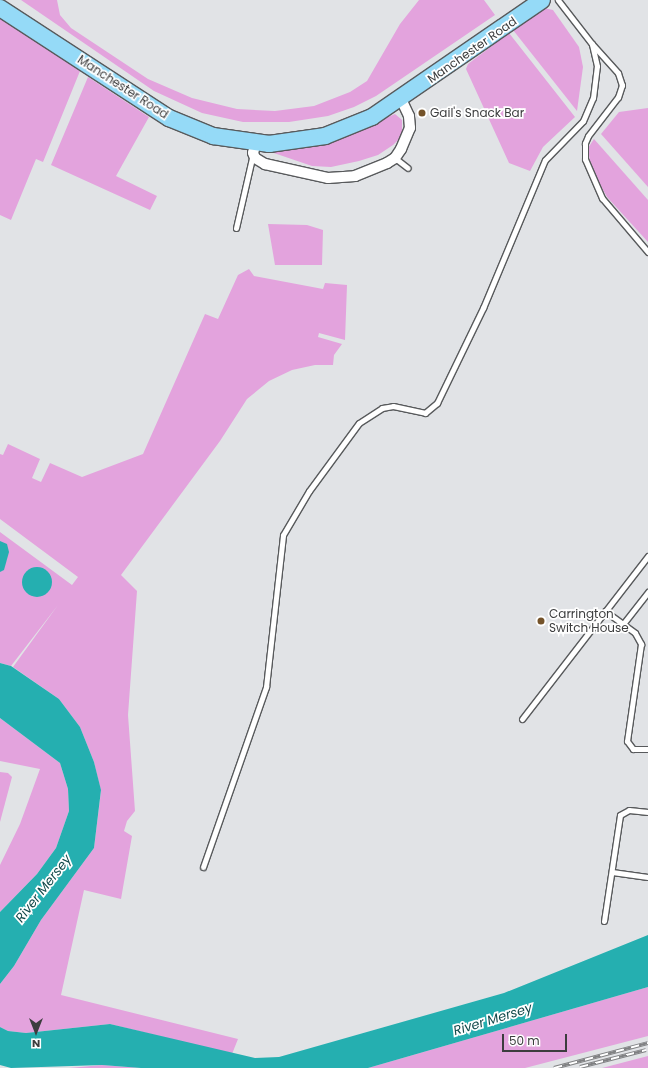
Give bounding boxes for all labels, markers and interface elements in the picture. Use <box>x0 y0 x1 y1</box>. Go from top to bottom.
street label: Manchester Road <box>425 14 519 86</box>
street label: Manchester Road <box>75 52 171 122</box>
place label: Gail's Snack Bar <box>430 106 524 120</box>
marker: Gail's Snack Bar <box>417 108 427 118</box>
place label: Carrington Switch House <box>549 607 629 635</box>
marker: Carrington Switch House <box>536 616 546 626</box>
water label: River Mersey <box>13 852 75 926</box>
water label: River Mersey <box>452 1001 534 1039</box>
north arrow <box>16 1012 56 1052</box>
scale bar <box>504 1026 569 1052</box>
text: 50 m <box>509 1032 540 1049</box>
text: N <box>32 1036 40 1052</box>

